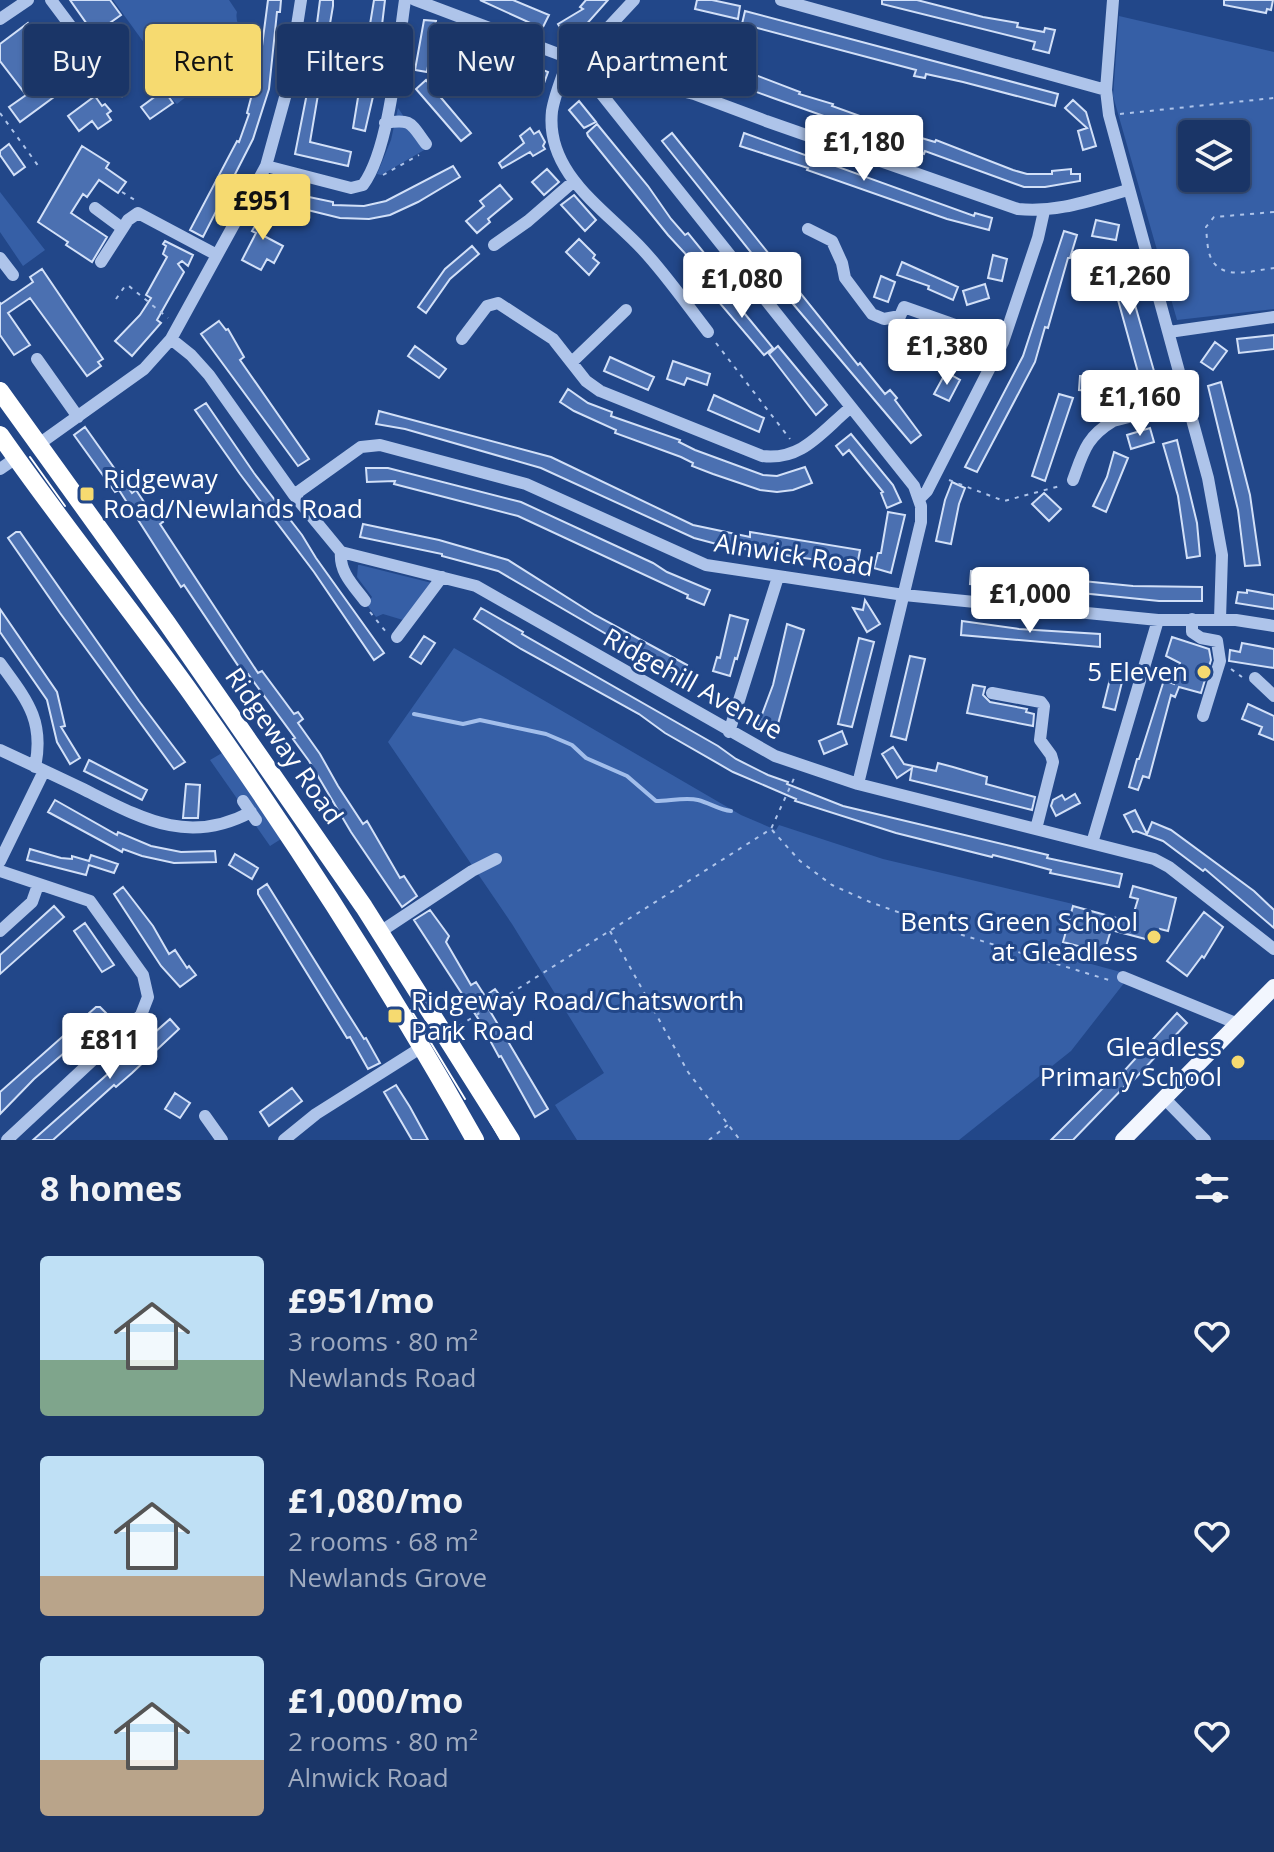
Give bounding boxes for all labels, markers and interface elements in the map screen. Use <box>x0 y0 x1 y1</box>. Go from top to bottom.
chip: Buy <box>24 24 129 96</box>
chip: Rent <box>145 24 261 96</box>
chip: Filters <box>277 24 413 96</box>
chip: New <box>429 24 543 96</box>
chip: Apartment <box>559 24 756 96</box>
pin: £1,180 <box>799 115 929 183</box>
map controls <box>1178 120 1250 192</box>
button: layers <box>1178 120 1250 192</box>
text: £1,180 <box>823 123 905 159</box>
pin: £951 <box>216 174 310 242</box>
text: £951 <box>233 182 293 218</box>
pin: £1,260 <box>1065 249 1195 317</box>
pin: £1,080 <box>677 252 807 320</box>
text: £1,260 <box>1089 257 1171 293</box>
text: £1,080 <box>701 260 783 296</box>
pin: £1,380 <box>882 319 1012 387</box>
text: £1,380 <box>906 327 988 363</box>
pin: £1,160 <box>1075 370 1205 438</box>
text: £1,160 <box>1099 378 1181 414</box>
place label: Ridgeway Road/Newlands Road <box>103 460 363 526</box>
marker: Ridgeway Road/Newlands Road <box>78 485 96 503</box>
street label: Alnwick Road <box>712 524 876 584</box>
pin: £1,000 <box>965 567 1095 635</box>
text: £1,000 <box>989 575 1071 611</box>
street label: Ridgehill Avenue <box>597 619 790 747</box>
place label: 5 Eleven <box>1087 653 1188 689</box>
street label: Ridgeway Road <box>217 660 352 831</box>
marker: 5 Eleven <box>1195 663 1213 681</box>
place label: Bents Green School at Gleadless <box>900 903 1138 969</box>
marker: Bents Green School at Gleadless <box>1145 928 1163 946</box>
place label: Ridgeway Road/Chatsworth Park Road <box>411 982 744 1048</box>
marker: Ridgeway Road/Chatsworth Park Road <box>386 1007 404 1025</box>
pin: £811 <box>63 1013 157 1081</box>
text: £811 <box>80 1021 140 1057</box>
place label: Gleadless Primary School <box>1040 1028 1222 1094</box>
marker: Gleadless Primary School <box>1229 1053 1247 1071</box>
text: 8 homes <box>40 1165 182 1211</box>
icon: filters <box>1190 1166 1234 1210</box>
text: £951/mo <box>288 1277 434 1323</box>
icon: home <box>104 1288 200 1384</box>
icon: heart <box>1190 1314 1234 1358</box>
text: 3 rooms · 80 m² <box>288 1323 478 1359</box>
text: Newlands Road <box>288 1359 476 1395</box>
text: £1,080/mo <box>288 1477 463 1523</box>
icon: home <box>104 1488 200 1584</box>
icon: heart <box>1190 1514 1234 1558</box>
text: 2 rooms · 68 m² <box>288 1523 478 1559</box>
text: Newlands Grove <box>288 1559 487 1595</box>
text: £1,000/mo <box>288 1677 463 1723</box>
icon: home <box>104 1688 200 1784</box>
icon: heart <box>1190 1714 1234 1758</box>
text: 2 rooms · 80 m² <box>288 1723 478 1759</box>
text: Alnwick Road <box>288 1759 449 1795</box>

